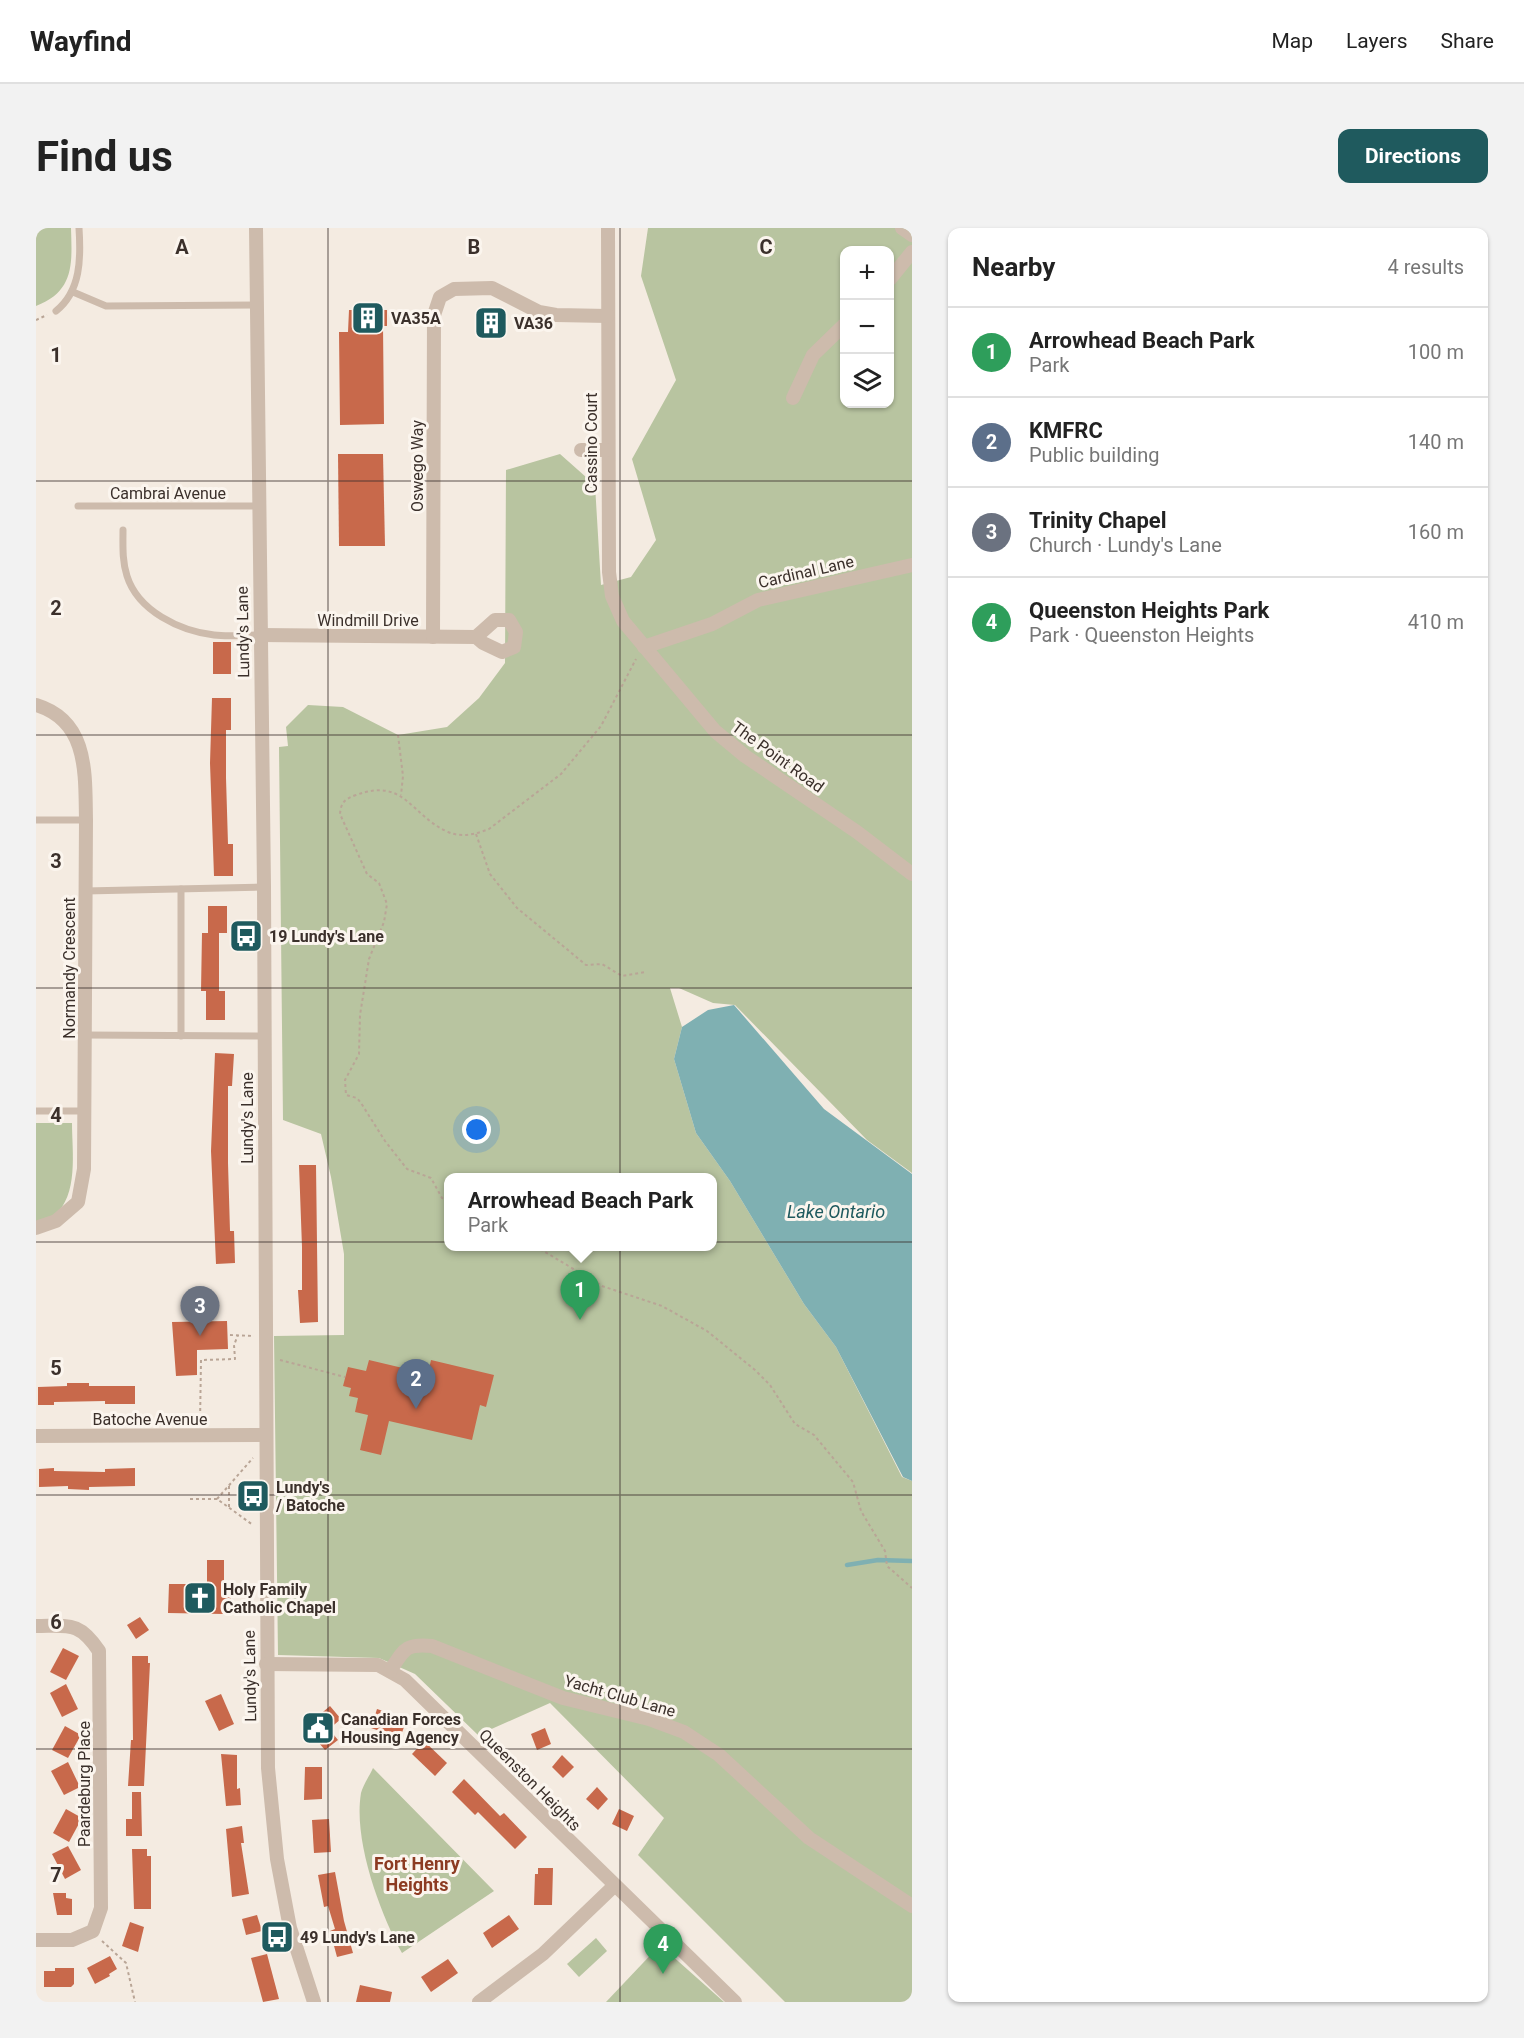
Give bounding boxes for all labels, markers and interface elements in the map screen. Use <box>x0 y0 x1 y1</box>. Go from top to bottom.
text: Wayfind <box>30 25 131 58</box>
text: Map <box>1271 29 1313 53</box>
text: Layers <box>1346 29 1407 53</box>
text: Share <box>1440 29 1494 53</box>
button: Directions <box>1338 129 1488 183</box>
text: Find us <box>36 132 173 181</box>
text: A <box>175 235 189 259</box>
text: B <box>468 235 480 259</box>
text: C <box>759 235 773 259</box>
map controls <box>840 246 894 408</box>
button: + <box>840 246 894 300</box>
text: Nearby <box>972 252 1055 282</box>
text: 4 results <box>1388 255 1464 279</box>
building icon: VA35A <box>350 300 386 336</box>
button: − <box>840 300 894 354</box>
building icon: VA36 <box>473 305 509 341</box>
place label: VA35A <box>391 309 441 328</box>
place label: VA36 <box>514 314 553 333</box>
text: Arrowhead Beach Park <box>1029 328 1255 353</box>
text: 1 <box>986 340 997 364</box>
text: 100 m <box>1408 340 1464 364</box>
text: 1 <box>50 343 62 367</box>
text: Park <box>1029 353 1069 377</box>
button: layers <box>840 354 894 408</box>
street label: Cassino Court <box>582 393 601 493</box>
text: KMFRC <box>1029 418 1103 443</box>
street label: Oswego Way <box>408 420 427 512</box>
text: 2 <box>986 430 997 454</box>
text: 140 m <box>1408 430 1464 454</box>
text: Public building <box>1029 443 1159 467</box>
street label: Cambrai Avenue <box>110 484 226 503</box>
text: Trinity Chapel <box>1029 508 1167 533</box>
text: 3 <box>986 520 997 544</box>
text: 160 m <box>1408 520 1464 544</box>
text: Church · Lundy's Lane <box>1029 533 1222 557</box>
street label: Cardinal Lane <box>756 552 856 592</box>
street label: Lundy's Lane <box>233 586 253 678</box>
text: 2 <box>50 596 62 620</box>
text: Queenston Heights Park <box>1029 598 1269 623</box>
text: 4 <box>986 610 997 634</box>
text: 410 m <box>1408 610 1464 634</box>
street label: Windmill Drive <box>317 611 419 630</box>
text: Park · Queenston Heights <box>1029 623 1254 647</box>
street label: The Point Road <box>728 717 828 797</box>
text: 3 <box>50 849 62 873</box>
street label: Normandy Crescent <box>60 897 79 1039</box>
bus stop icon: 19 Lundy's Lane <box>228 918 264 954</box>
place label: 19 Lundy's Lane <box>269 927 384 946</box>
street label: Lundy's Lane <box>238 1072 257 1164</box>
text: 4 <box>50 1103 62 1127</box>
your location <box>462 1115 491 1144</box>
popup <box>444 1173 717 1251</box>
text: Arrowhead Beach Park <box>468 1188 693 1213</box>
water label: Lake Ontario <box>787 1201 885 1222</box>
text: Park <box>468 1213 508 1237</box>
pin: 1 <box>560 1270 600 1320</box>
pin: 3 <box>180 1286 220 1336</box>
text: 5 <box>50 1356 62 1380</box>
pin: 2 <box>396 1360 436 1409</box>
street label: Batoche Avenue <box>93 1410 207 1429</box>
bus stop icon: Lundy's / Batoche <box>235 1478 271 1514</box>
place label: Lundy's / Batoche <box>275 1478 345 1515</box>
church icon: Holy Family Catholic Chapel <box>182 1580 218 1616</box>
place label: Holy Family Catholic Chapel <box>223 1580 336 1617</box>
text: 6 <box>50 1610 62 1634</box>
street label: Lundy's Lane <box>240 1630 260 1722</box>
street label: Yacht Club Lane <box>562 1671 678 1721</box>
public building icon: Canadian Forces Housing Agency <box>300 1710 336 1746</box>
place label: Canadian Forces Housing Agency <box>341 1710 461 1747</box>
street label: Paardeburg Place <box>75 1721 94 1847</box>
street label: Queenston Heights <box>475 1725 585 1835</box>
district label: Fort Henry Heights <box>374 1853 461 1895</box>
text: 7 <box>50 1863 62 1887</box>
bus stop icon: 49 Lundy's Lane <box>259 1919 295 1955</box>
pin: 4 <box>644 1924 682 1974</box>
place label: 49 Lundy's Lane <box>300 1928 415 1947</box>

